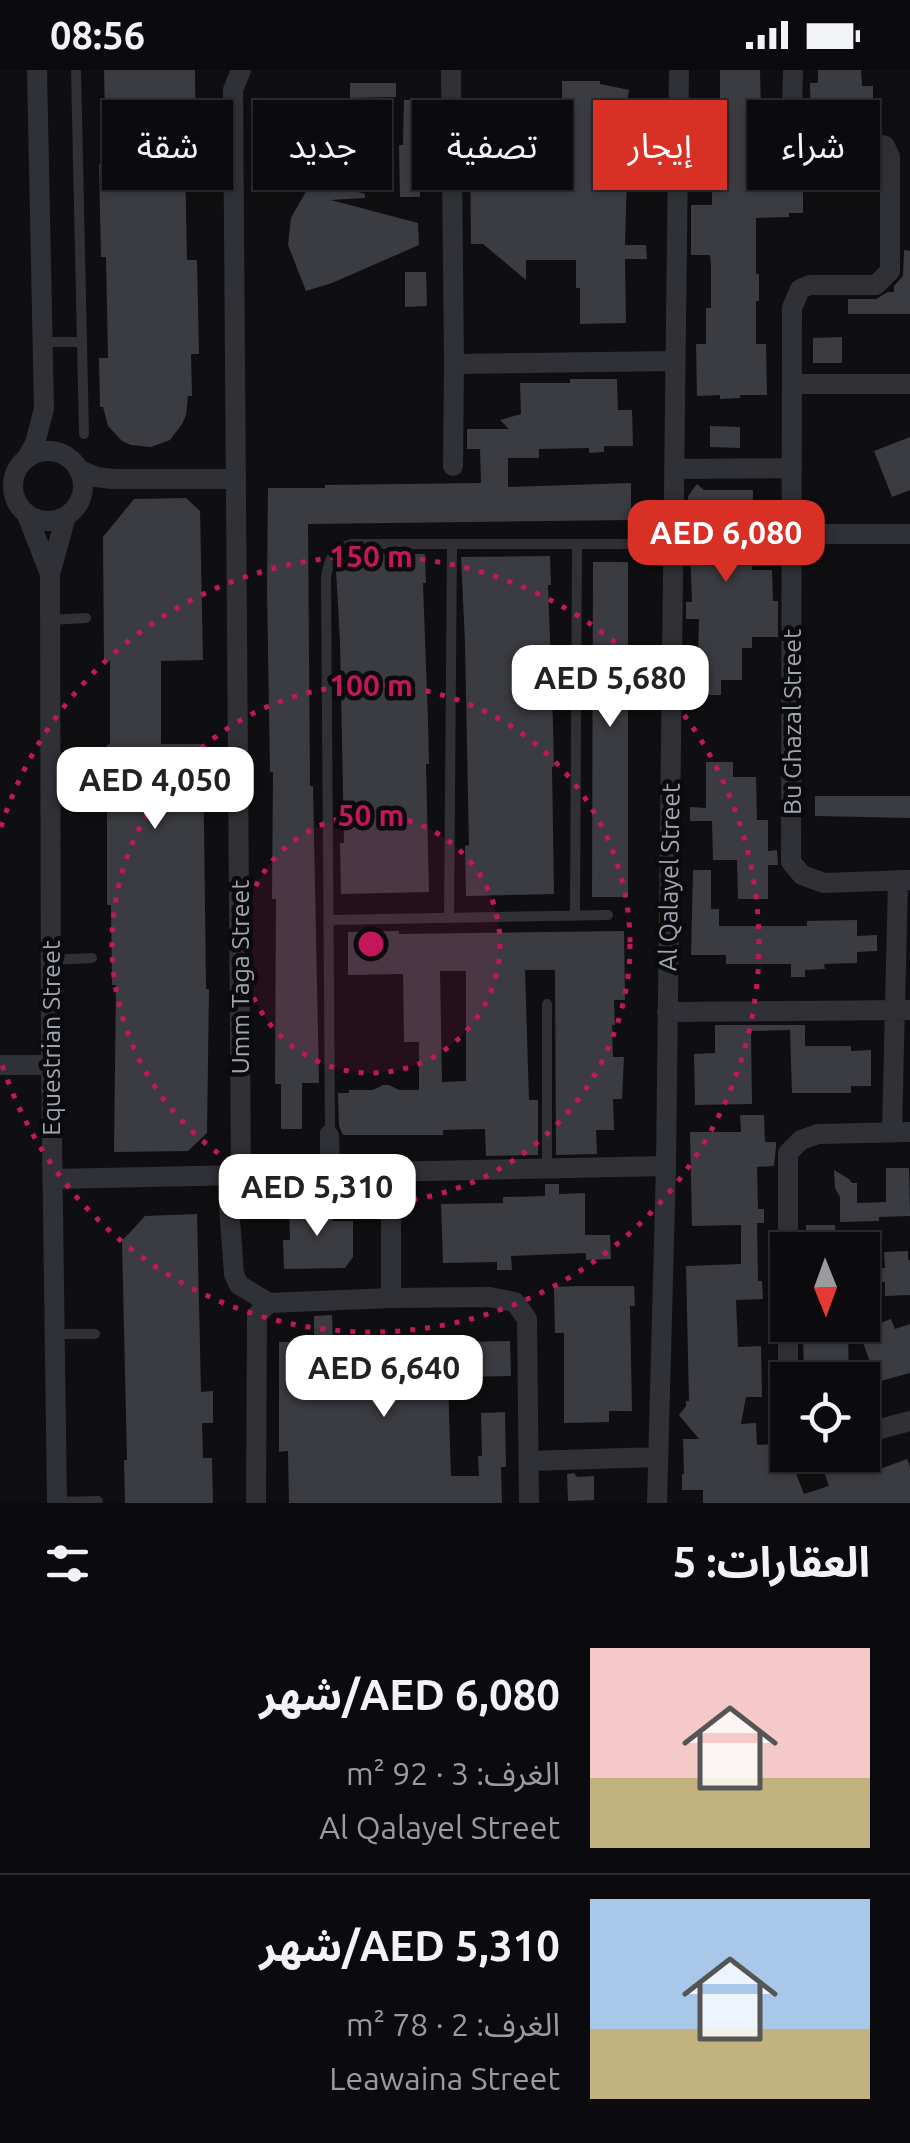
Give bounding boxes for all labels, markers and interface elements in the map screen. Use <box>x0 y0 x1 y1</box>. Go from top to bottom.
text: 08:56 <box>50 14 145 56</box>
chip: شقة <box>102 100 233 190</box>
chip: جديد <box>253 100 392 190</box>
chip: تصفية <box>412 100 573 190</box>
chip: إيجار <box>593 100 727 190</box>
chip: شراء <box>747 100 880 190</box>
pin: AED 6,080 <box>612 500 840 585</box>
text: AED 6,080 <box>650 514 802 550</box>
text: 150 m <box>329 539 413 573</box>
street label: Bu Ghazal Street <box>778 629 806 815</box>
pin: AED 5,680 <box>496 645 724 730</box>
text: AED 5,680 <box>534 659 686 695</box>
text: 100 m <box>329 668 413 702</box>
pin: AED 4,050 <box>41 747 269 832</box>
text: AED 4,050 <box>79 761 231 797</box>
street label: Al Qalayel Street <box>653 783 685 971</box>
text: 50 m <box>338 798 404 832</box>
street label: Umm Taga Street <box>226 880 254 1074</box>
centre of rings <box>353 926 389 962</box>
street label: Equestrian Street <box>37 940 65 1136</box>
pin: AED 5,310 <box>203 1154 431 1239</box>
text: AED 5,310 <box>241 1168 393 1204</box>
north arrow <box>770 1232 880 1342</box>
map controls <box>770 1232 880 1472</box>
pin: AED 6,640 <box>270 1335 498 1420</box>
text: AED 6,640 <box>308 1349 460 1385</box>
button: locate <box>770 1362 880 1472</box>
icon: filters <box>40 1536 95 1591</box>
text: العقارات: 5 <box>673 1538 870 1585</box>
text: AED 6,080/شهر <box>259 1671 560 1718</box>
icon: home <box>670 1688 790 1808</box>
text: الغرف: 3 · 92 m² <box>346 1755 560 1791</box>
text: Al Qalayel Street <box>319 1809 560 1845</box>
text: AED 5,310/شهر <box>259 1922 560 1969</box>
icon: home <box>670 1939 790 2059</box>
text: الغرف: 2 · 78 m² <box>346 2006 560 2042</box>
text: Leawaina Street <box>329 2060 560 2096</box>

